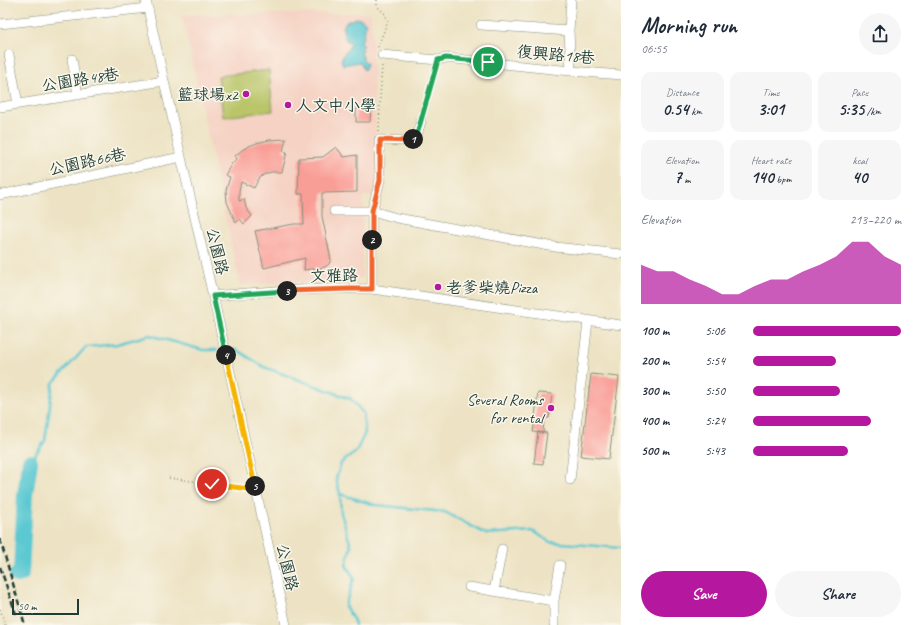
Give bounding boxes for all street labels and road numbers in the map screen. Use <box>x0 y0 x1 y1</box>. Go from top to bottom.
street label: 復興路18巷 <box>516 42 596 68</box>
street label: 公園路48巷 <box>40 64 120 96</box>
street label: 公園路66巷 <box>47 144 128 180</box>
street label: 公園路 <box>202 226 232 277</box>
street label: 文雅路 <box>310 266 358 286</box>
street label: 公園路 <box>272 542 302 593</box>

